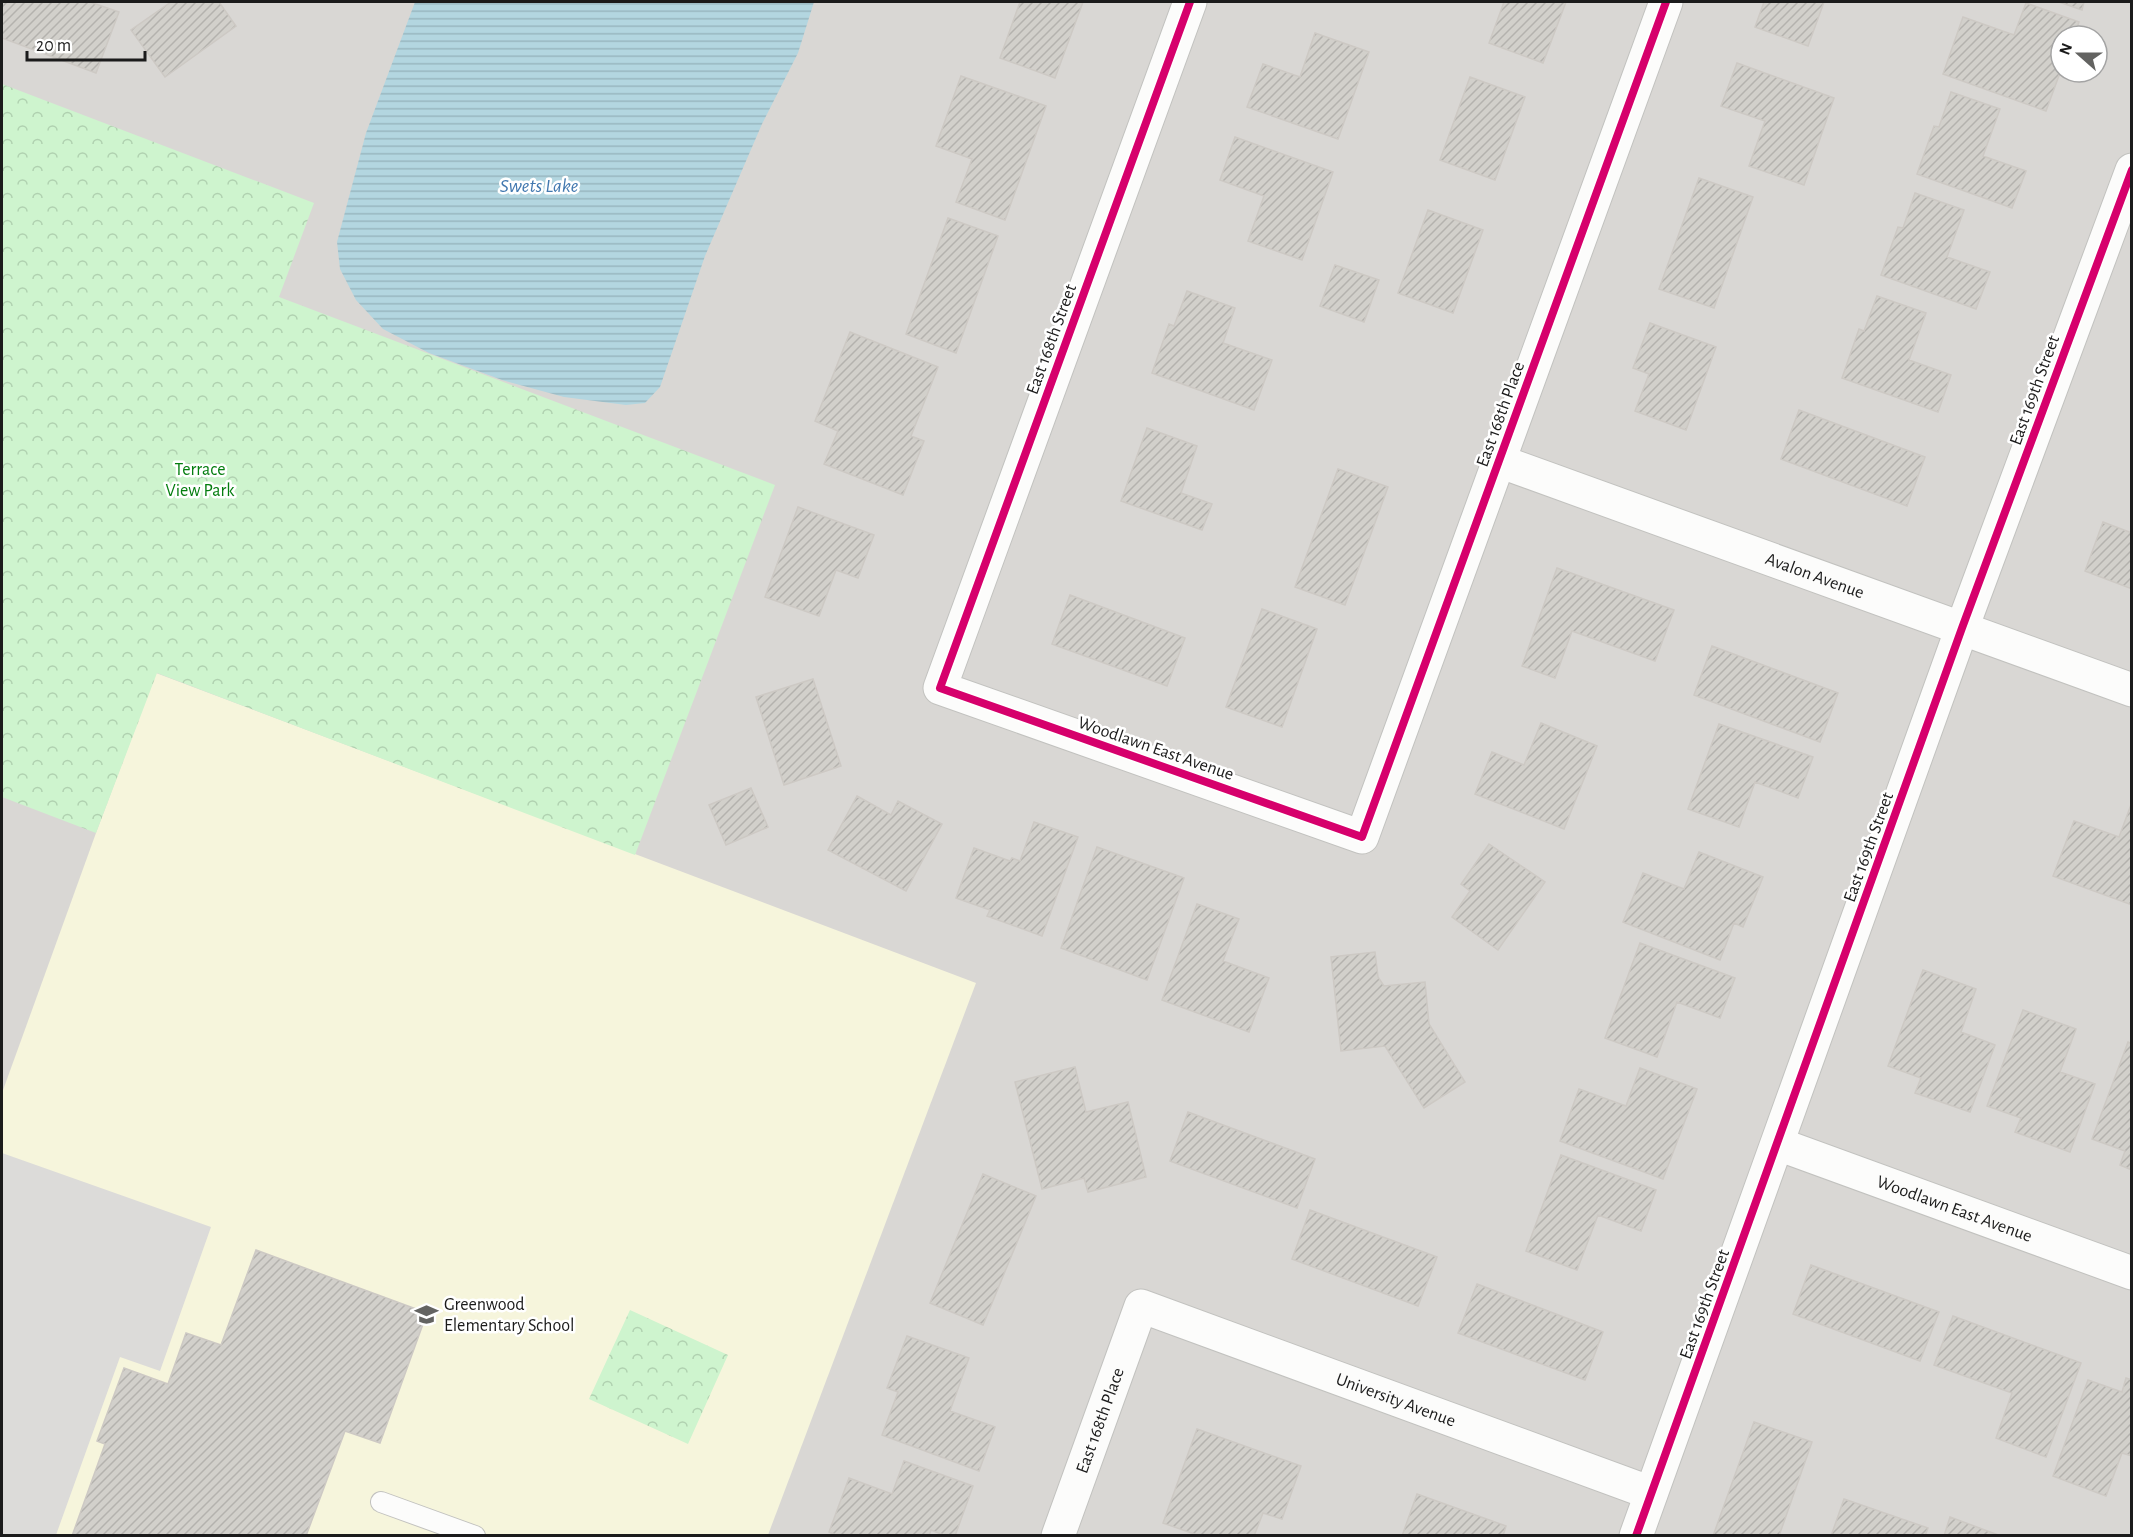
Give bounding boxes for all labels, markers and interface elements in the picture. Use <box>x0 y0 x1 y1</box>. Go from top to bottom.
scale bar <box>27 24 146 62</box>
north arrow <box>2049 24 2109 84</box>
text: 20 m <box>36 37 71 55</box>
text: N <box>2056 41 2075 57</box>
water label: Swets Lake <box>500 176 579 196</box>
street label: East 168th Street <box>1024 282 1080 397</box>
street label: East 169th Street <box>2007 333 2063 448</box>
street label: East 168th Place <box>1474 359 1528 469</box>
park label: Terrace View Park <box>166 461 235 500</box>
street label: Avalon Avenue <box>1763 550 1866 602</box>
street label: Woodlawn East Avenue <box>1075 714 1236 784</box>
street label: East 169th Street <box>1841 790 1897 905</box>
street label: Woodlawn East Avenue <box>1874 1173 2034 1246</box>
street label: East 169th Street <box>1677 1247 1733 1362</box>
place label: Greenwood Elementary School <box>444 1296 575 1335</box>
school or university icon: Greenwood Elementary School <box>413 1301 439 1327</box>
street label: East 168th Place <box>1073 1365 1128 1476</box>
street label: University Avenue <box>1333 1370 1458 1431</box>

